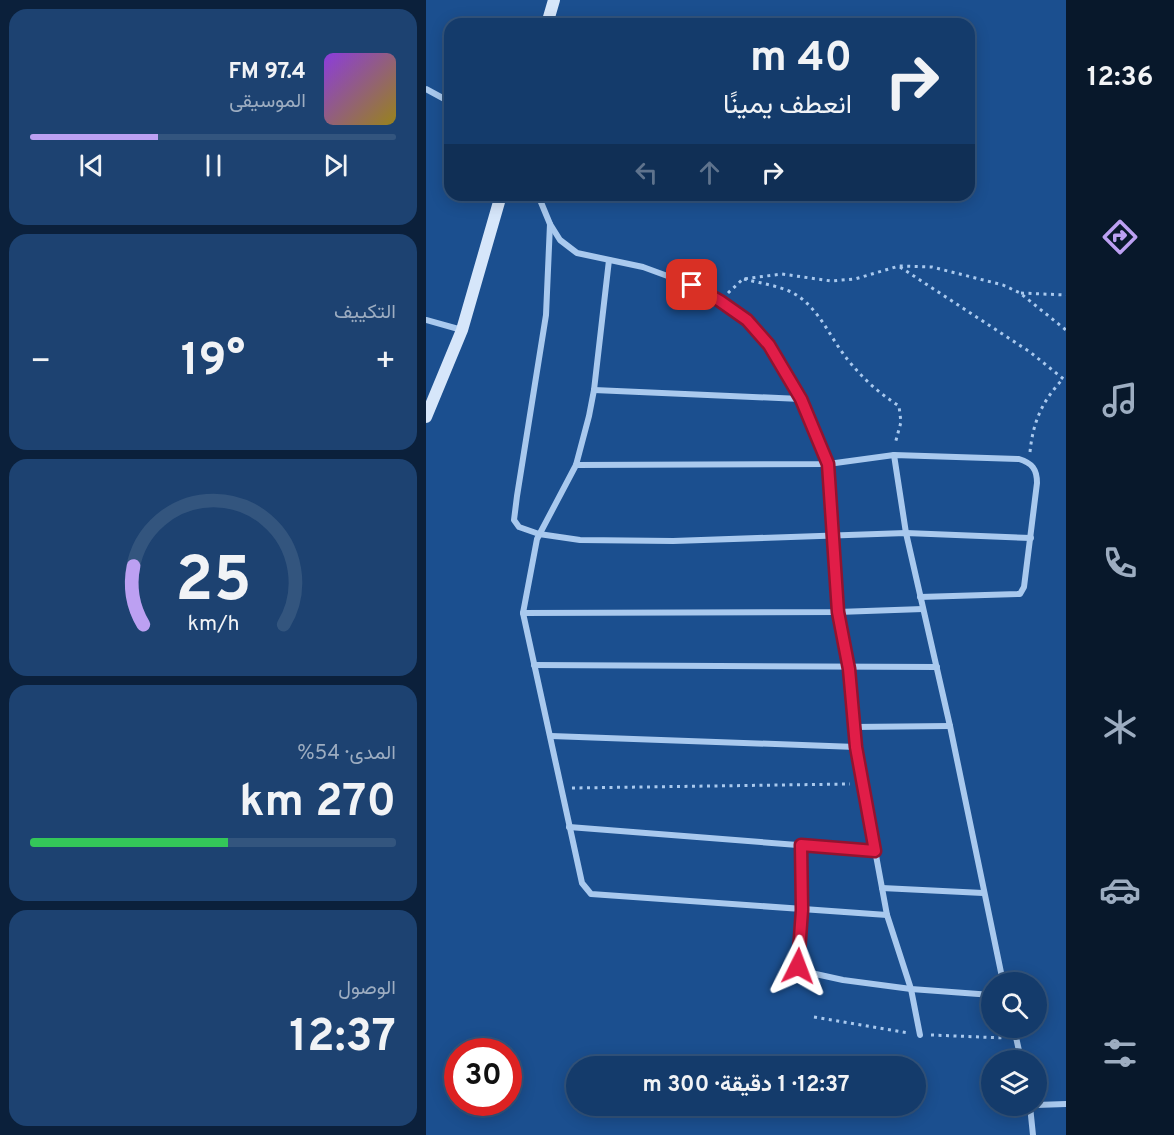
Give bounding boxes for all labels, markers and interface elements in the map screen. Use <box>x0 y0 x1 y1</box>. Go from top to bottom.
text: 40 m <box>750 33 852 86</box>
icon: right <box>873 42 951 120</box>
text: 97.4 FM <box>228 59 306 86</box>
text: 12:36 <box>1087 61 1153 95</box>
text: الموسيقى <box>229 89 306 115</box>
text: انعطف يمينًا <box>723 89 852 123</box>
icon: previous <box>75 149 108 182</box>
icon: pause <box>197 149 230 182</box>
icon: next <box>319 149 352 182</box>
icon: left <box>630 156 663 189</box>
icon: ahead <box>693 156 726 189</box>
icon: right <box>756 156 789 189</box>
icon: directions <box>1099 216 1141 258</box>
pin <box>666 259 717 310</box>
icon: arrive <box>675 268 708 301</box>
text: التكييف <box>334 300 396 326</box>
text: 19° <box>181 334 245 391</box>
text: − <box>30 342 51 384</box>
text: + <box>375 342 396 384</box>
icon: music <box>1099 379 1141 421</box>
icon: phone <box>1099 542 1141 584</box>
text: 25 <box>175 544 251 623</box>
text: km/h <box>187 611 239 638</box>
icon: climate <box>1099 706 1141 748</box>
text: المدى · 54% <box>297 741 396 767</box>
text: 270 km <box>239 775 396 832</box>
icon: car <box>1099 869 1141 911</box>
position arrow <box>766 934 830 998</box>
map controls <box>981 972 1047 1116</box>
button: search <box>981 972 1047 1038</box>
text: الوصول <box>338 976 396 1002</box>
text: 12:37 <box>289 1010 396 1067</box>
icon: filters <box>1099 1032 1141 1074</box>
speed limit sign: 30 <box>444 1038 522 1116</box>
button: layers <box>981 1050 1047 1116</box>
text: 12:37 · 1 دقيقة · 300 m <box>642 1072 850 1099</box>

